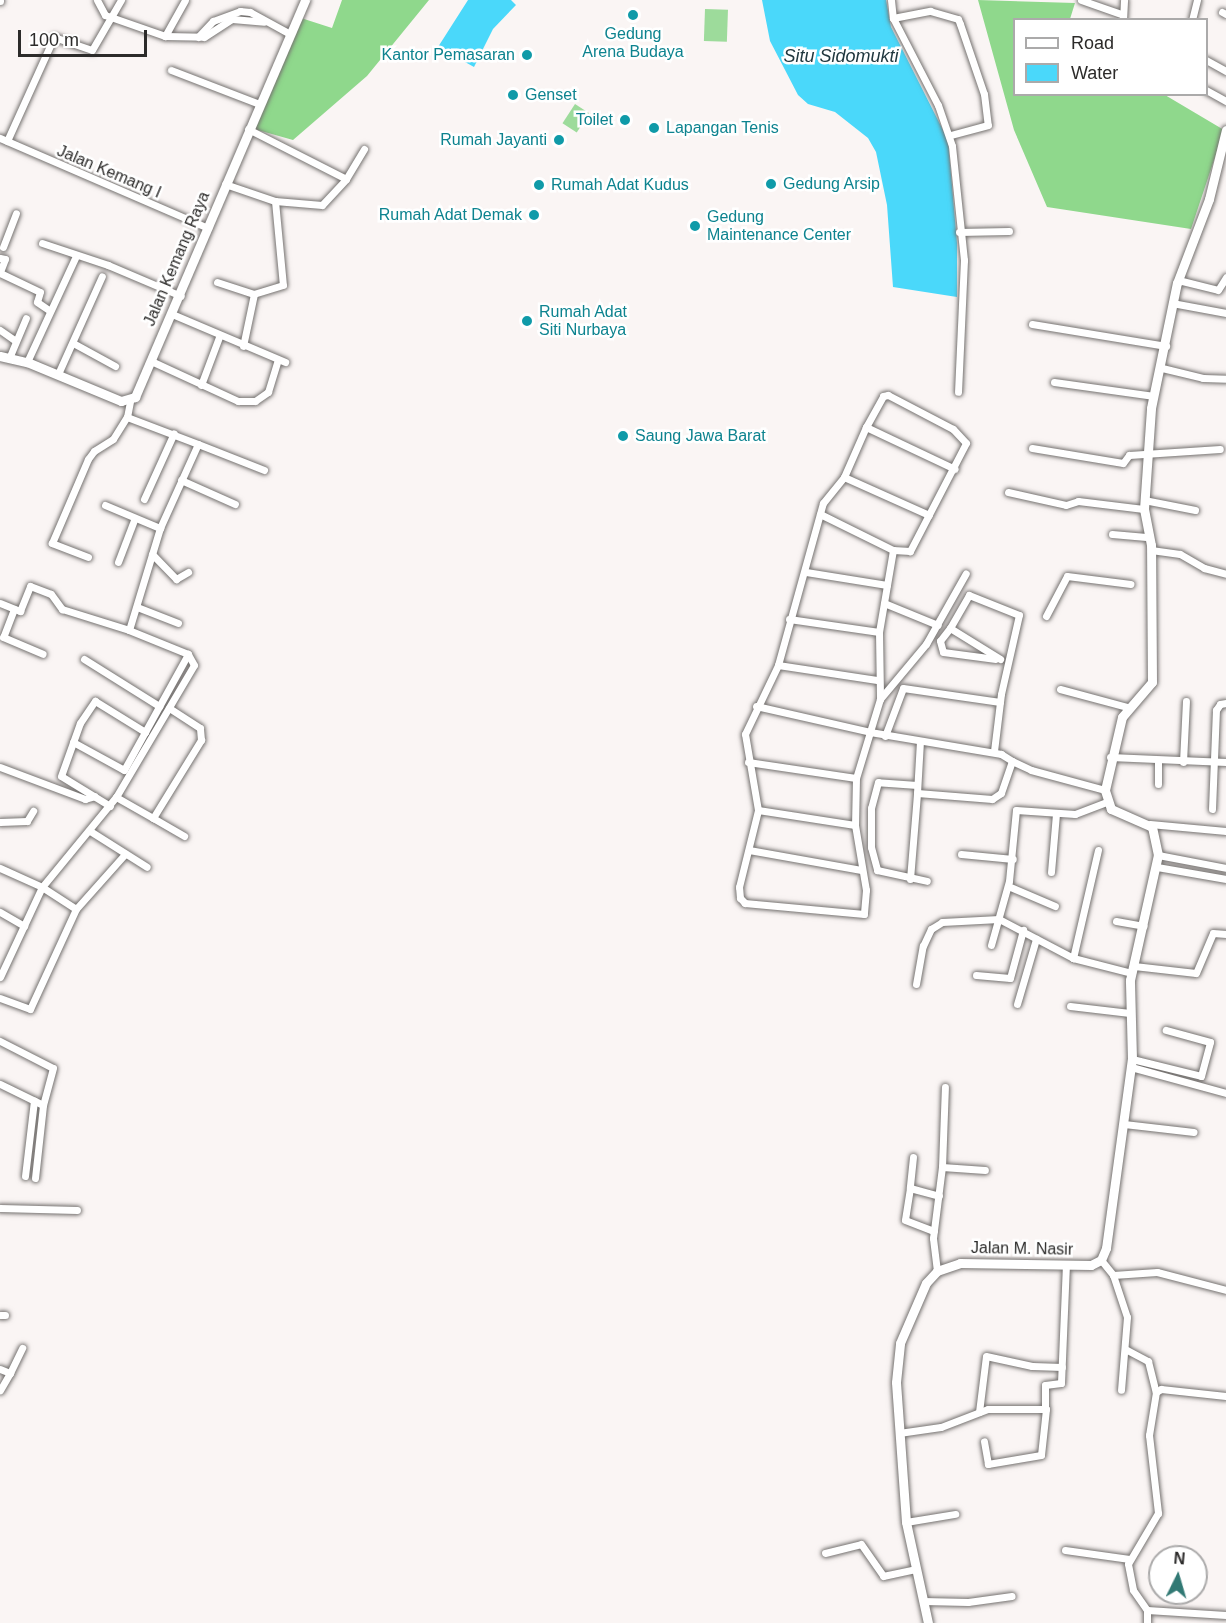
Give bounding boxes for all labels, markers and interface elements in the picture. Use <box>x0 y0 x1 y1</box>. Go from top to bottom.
marker: Gedung Arena Budaya <box>626 8 640 22</box>
scale bar <box>21 18 150 56</box>
legend <box>1013 18 1208 96</box>
place label: Gedung Arena Budaya <box>582 24 684 62</box>
text: 100 m <box>29 30 79 50</box>
text: Road <box>1071 33 1114 53</box>
place label: Kantor Pemasaran <box>382 45 515 65</box>
water label: Situ Sidomukti <box>783 45 899 67</box>
marker: Kantor Pemasaran <box>520 48 534 62</box>
text: Water <box>1071 63 1118 83</box>
place label: Genset <box>525 85 577 105</box>
marker: Genset <box>506 88 520 102</box>
place label: Toilet <box>576 110 613 130</box>
marker: Toilet <box>618 113 632 127</box>
place label: Lapangan Tenis <box>666 118 779 138</box>
marker: Lapangan Tenis <box>647 121 661 135</box>
place label: Rumah Jayanti <box>440 130 547 150</box>
marker: Rumah Jayanti <box>552 133 566 147</box>
street label: Jalan Kemang I <box>54 141 164 203</box>
place label: Gedung Arsip <box>783 174 881 194</box>
place label: Rumah Adat Kudus <box>551 175 690 195</box>
marker: Gedung Arsip <box>764 177 778 191</box>
marker: Rumah Adat Kudus <box>532 178 546 192</box>
street label: Jalan Kemang Raya <box>140 189 214 329</box>
place label: Rumah Adat Demak <box>378 205 522 225</box>
place label: Gedung Maintenance Center <box>707 207 851 245</box>
marker: Rumah Adat Demak <box>527 208 541 222</box>
marker: Gedung Maintenance Center <box>688 219 702 233</box>
place label: Rumah Adat Siti Nurbaya <box>539 302 628 340</box>
marker: Rumah Adat Siti Nurbaya <box>520 314 534 328</box>
place label: Saung Jawa Barat <box>635 426 766 446</box>
marker: Saung Jawa Barat <box>616 429 630 443</box>
street label: Jalan M. Nasir <box>971 1239 1073 1259</box>
north arrow <box>1148 1545 1208 1605</box>
text: N <box>1173 1550 1186 1568</box>

